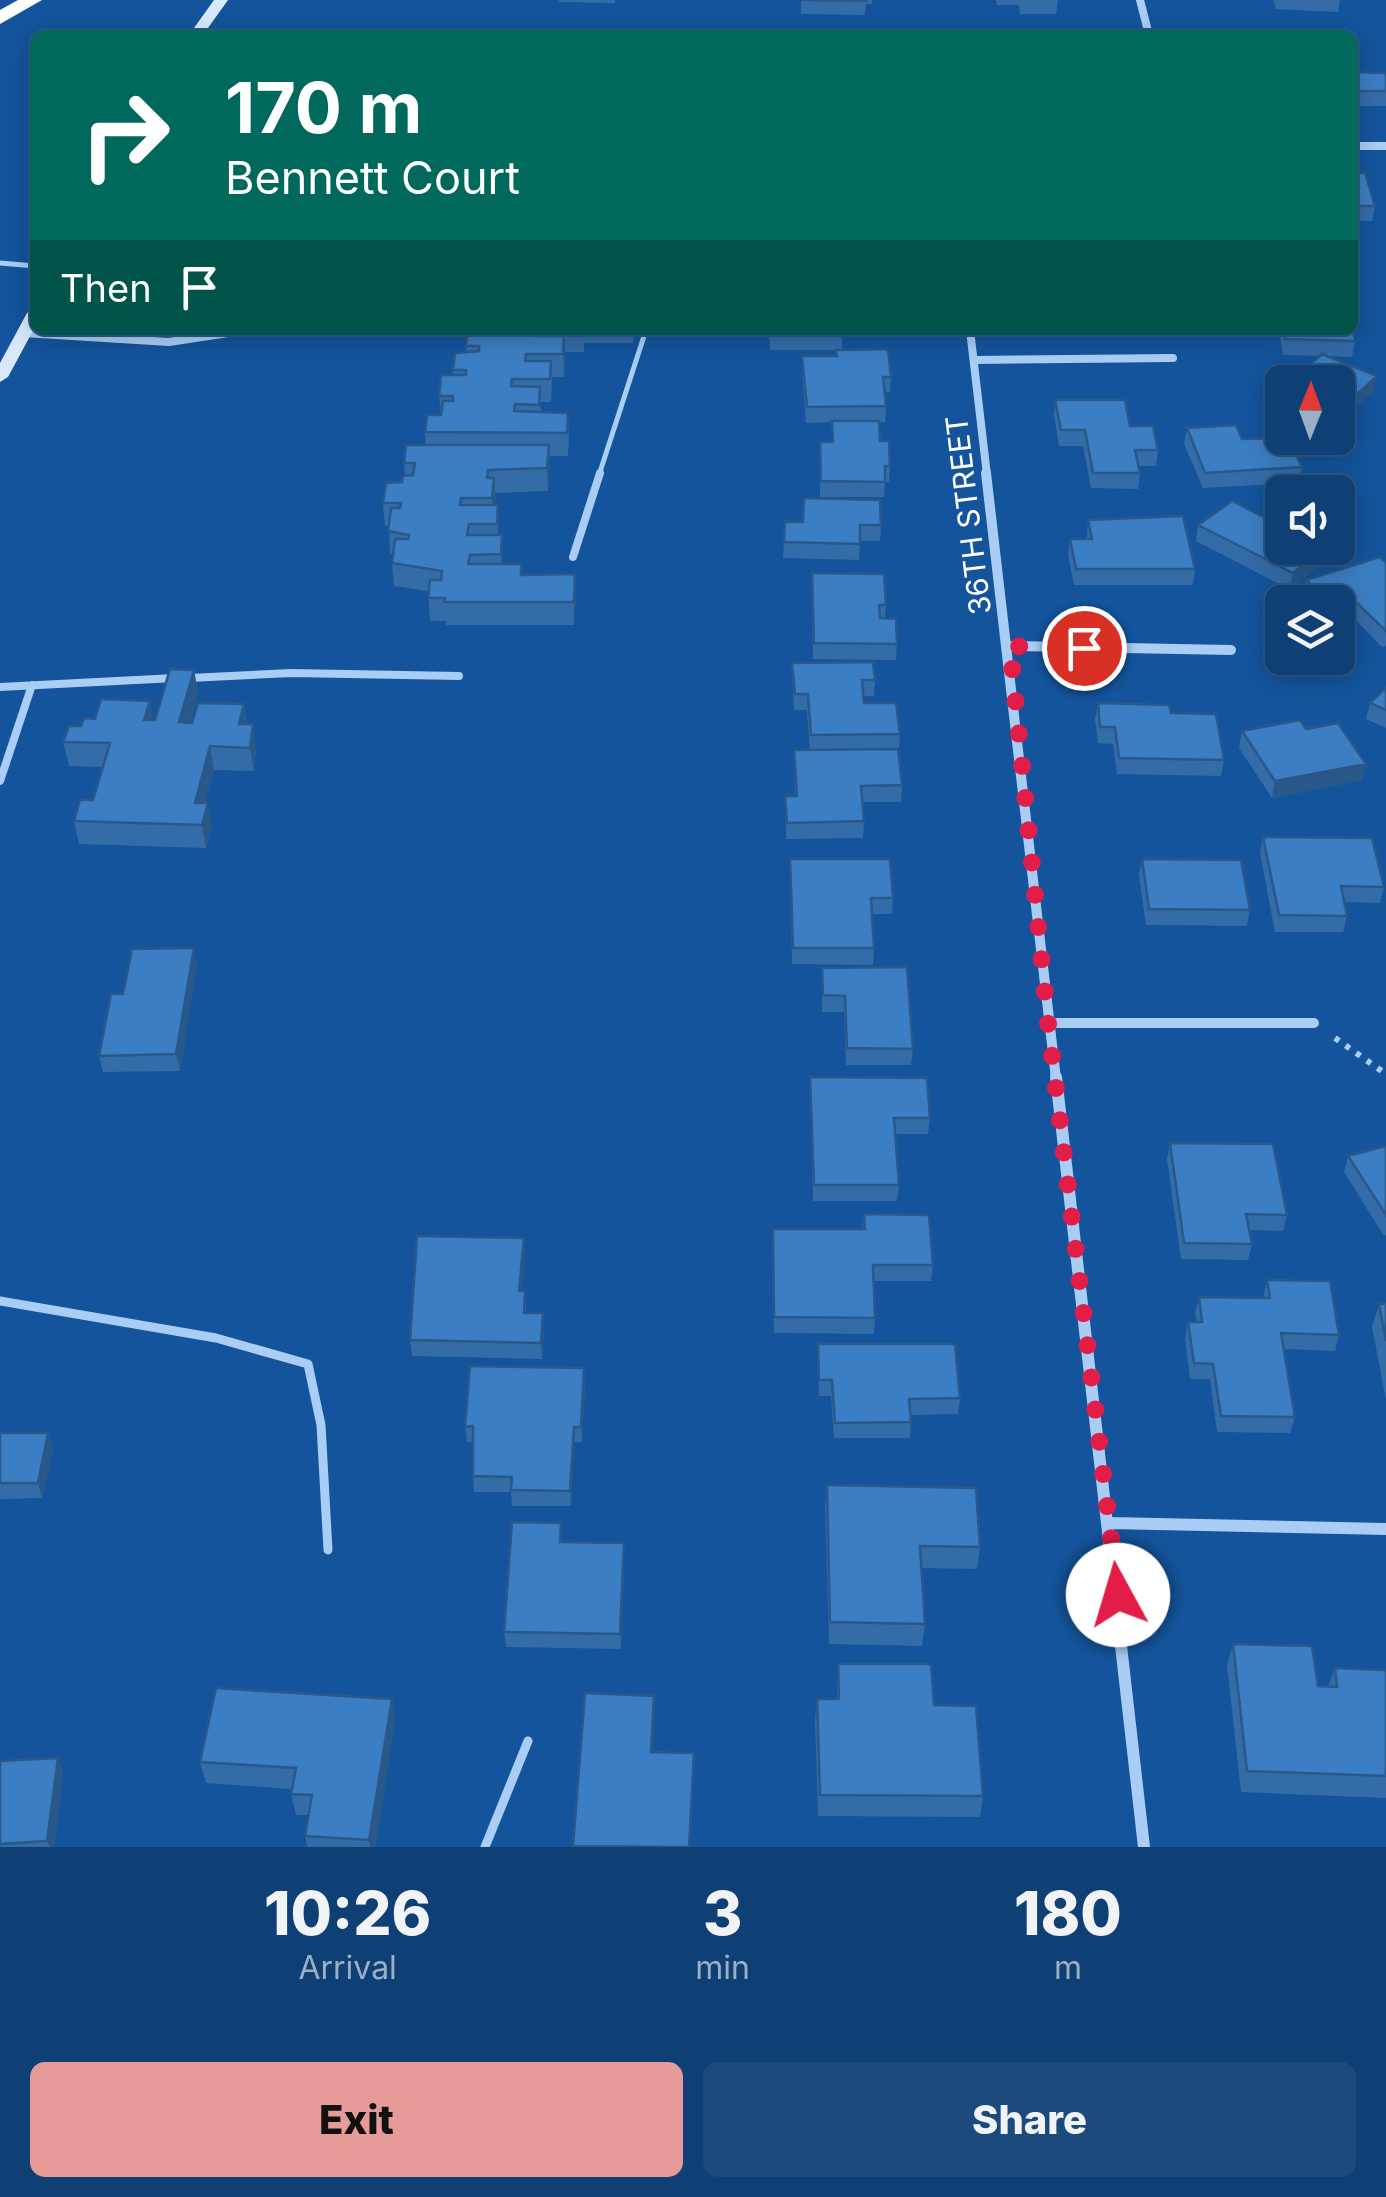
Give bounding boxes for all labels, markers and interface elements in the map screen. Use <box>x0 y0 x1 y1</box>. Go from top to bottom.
text: 170 m <box>225 65 422 150</box>
icon: right <box>60 70 190 200</box>
text: Bennett Court <box>225 150 520 205</box>
icon: arrive <box>172 260 227 315</box>
text: Then <box>60 265 152 311</box>
north arrow <box>1265 365 1355 455</box>
map controls <box>1265 365 1355 675</box>
street label: 36TH STREET <box>938 413 998 617</box>
button: sound <box>1265 475 1355 565</box>
button: layers <box>1265 585 1355 675</box>
pin <box>1042 606 1127 691</box>
icon: arrive <box>1057 621 1112 676</box>
position arrow <box>1066 1543 1170 1647</box>
text: 10:26 <box>264 1877 431 1949</box>
text: 3 <box>703 1877 742 1949</box>
text: 180 <box>1014 1877 1122 1949</box>
text: Arrival <box>298 1948 397 1987</box>
text: min <box>695 1948 750 1987</box>
text: m <box>1054 1948 1082 1987</box>
button: Exit <box>30 2062 683 2177</box>
button: Share <box>703 2062 1356 2177</box>

